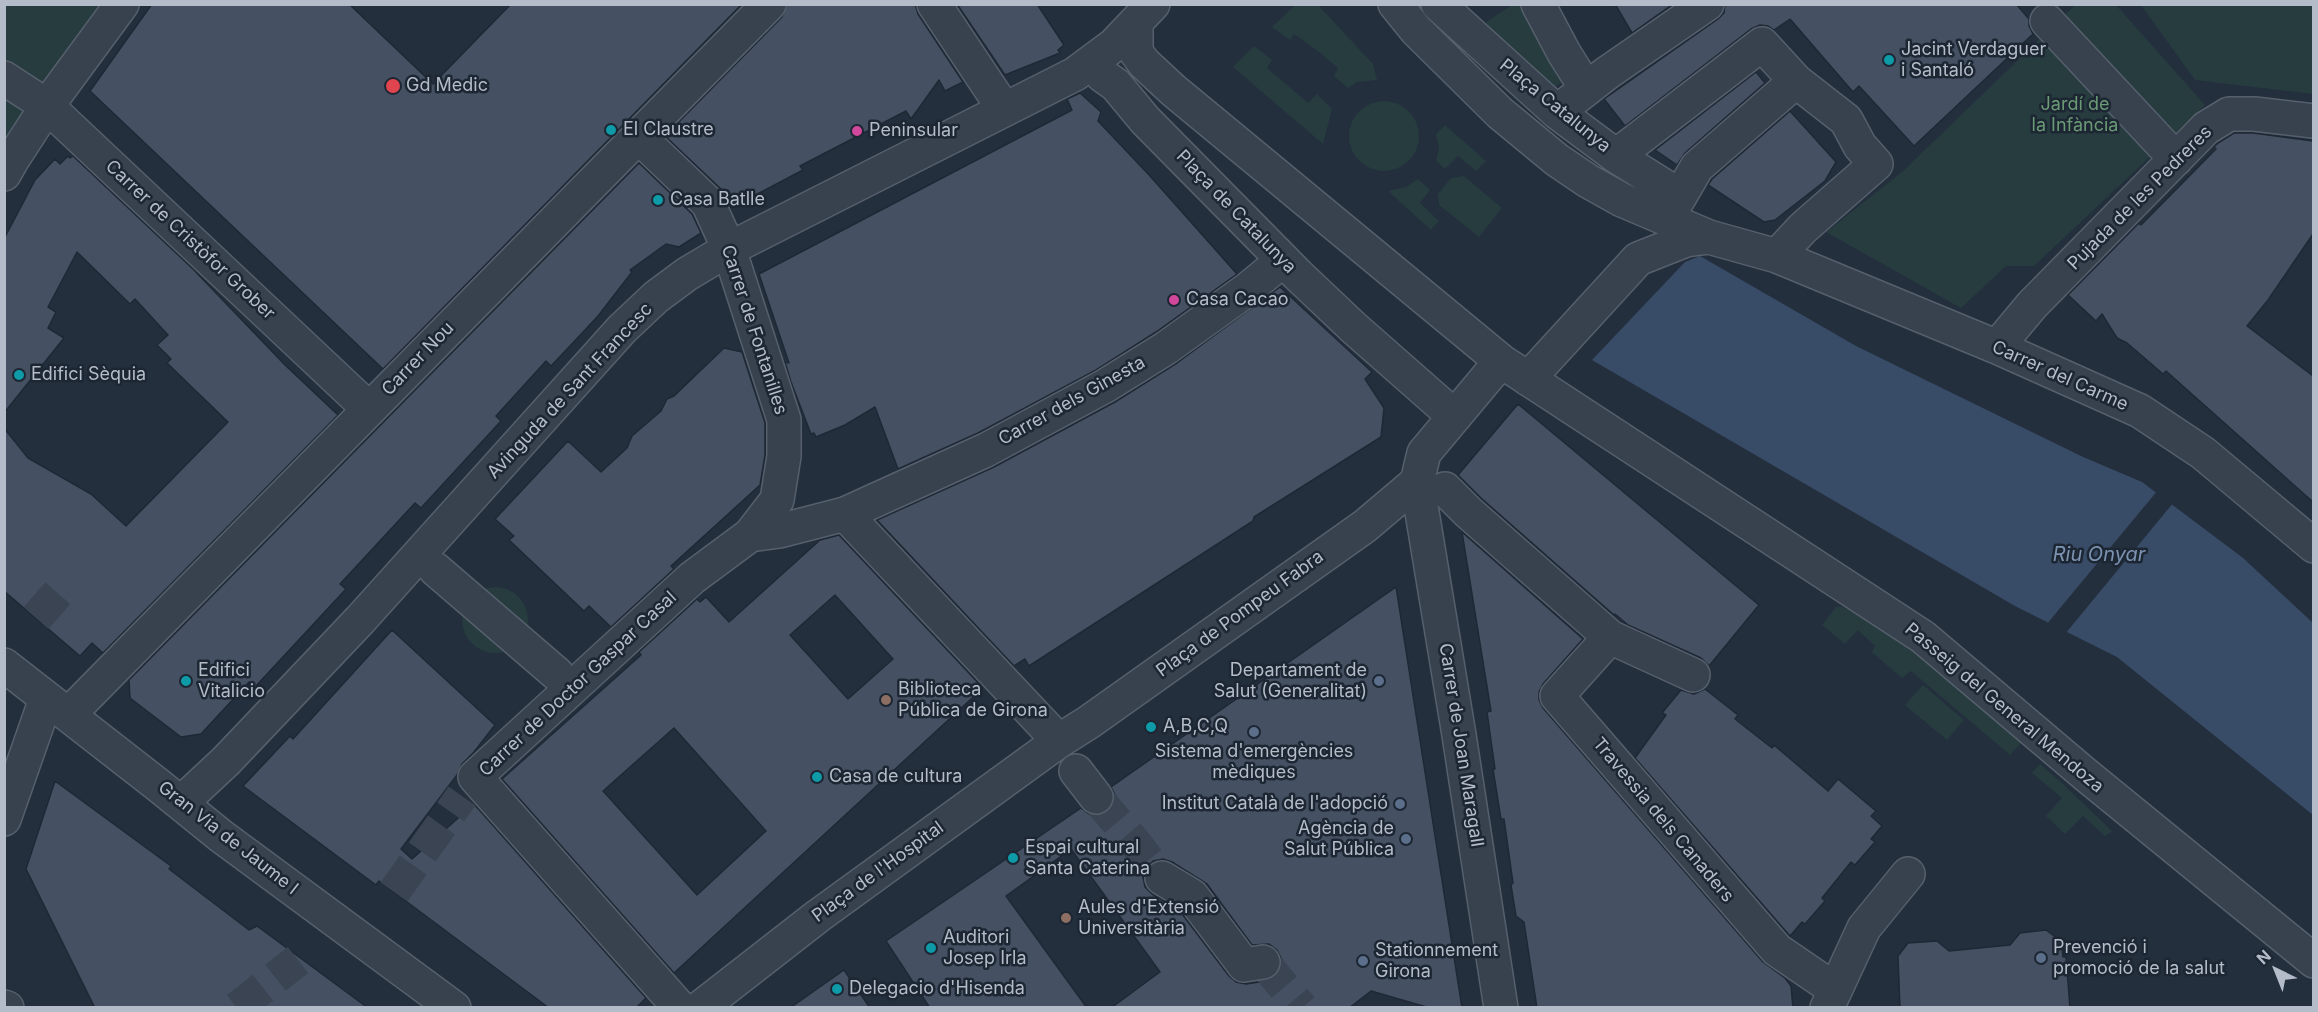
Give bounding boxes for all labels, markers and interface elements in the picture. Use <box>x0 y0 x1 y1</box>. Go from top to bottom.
place label: Jacint Verdaguer i Santaló <box>1901 39 2046 82</box>
marker: Jacint Verdaguer i Santaló <box>1882 53 1896 67</box>
street label: Plaça Catalunya <box>1495 55 1615 157</box>
place label: Gd Medic <box>406 75 488 97</box>
marker: Gd Medic <box>384 77 402 95</box>
park label: Jardí de la Infància <box>2032 94 2118 136</box>
place label: El Claustre <box>623 119 714 141</box>
place label: Peninsular <box>869 120 958 142</box>
street label: Pujada de les Pedreres <box>2063 121 2217 275</box>
marker: El Claustre <box>604 123 618 137</box>
marker: Peninsular <box>850 124 864 138</box>
street label: Plaça de Catalunya <box>1172 146 1300 278</box>
street label: Carrer de Cristòfor Grober <box>101 156 279 324</box>
place label: Casa Batlle <box>670 189 765 211</box>
marker: Casa Batlle <box>651 193 665 207</box>
street label: Carrer de Fontanilles <box>716 243 792 417</box>
place label: Casa Cacao <box>1186 289 1289 311</box>
marker: Casa Cacao <box>1167 293 1181 307</box>
street label: Avinguda de Sant Francesc <box>483 299 657 483</box>
street label: Carrer Nou <box>378 318 458 400</box>
street label: Carrer del Carme <box>1989 336 2131 416</box>
street label: Carrer dels Ginesta <box>995 352 1149 450</box>
place label: Edifici Sèquia <box>31 364 146 386</box>
marker: Edifici Sèquia <box>12 368 26 382</box>
water label: Riu Onyar <box>2053 543 2145 567</box>
street label: Plaça de Pompeu Fabra <box>1152 546 1328 682</box>
street label: Carrer de Doctor Gaspar Casal <box>475 587 681 781</box>
street label: Passeig del General Mendoza <box>1900 618 2108 798</box>
street label: Carrer de Joan Maragall <box>1434 642 1488 848</box>
place label: Edifici Vitalicio <box>198 660 265 702</box>
place label: Departament de Salut (Generalitat) <box>1214 660 1367 702</box>
marker: Edifici Vitalicio <box>179 674 193 688</box>
marker: Departament de Salut (Generalitat) <box>1372 674 1386 688</box>
place label: Biblioteca Pública de Girona <box>898 679 1048 722</box>
marker: Biblioteca Pública de Girona <box>879 693 893 707</box>
place label: A,B,C,Q <box>1163 716 1228 738</box>
marker: A,B,C,Q <box>1144 720 1158 734</box>
marker: Sistema d'emergències mèdiques <box>1247 725 1261 739</box>
street label: Travessia dels Canaders <box>1588 733 1738 907</box>
place label: Sistema d'emergències mèdiques <box>1155 741 1353 783</box>
place label: Casa de cultura <box>829 766 962 788</box>
marker: Casa de cultura <box>810 770 824 784</box>
street label: Gran Via de Jaume I <box>154 777 302 899</box>
place label: Institut Català de l'adopció <box>1162 793 1388 815</box>
marker: Institut Català de l'adopció <box>1393 797 1407 811</box>
street label: Plaça de l'Hospital <box>808 817 948 927</box>
place label: Agència de Salut Pública <box>1284 818 1394 860</box>
marker: Agència de Salut Pública <box>1399 832 1413 846</box>
place label: Espai cultural Santa Caterina <box>1025 837 1150 880</box>
marker: Espai cultural Santa Caterina <box>1006 851 1020 865</box>
place label: Aules d'Extensió Universitària <box>1078 897 1219 940</box>
marker: Aules d'Extensió Universitària <box>1059 911 1073 925</box>
place label: Auditori Josep Irla <box>943 927 1027 970</box>
place label: Prevenció i promoció de la salut <box>2053 937 2225 980</box>
place label: Stationnement Girona <box>1375 940 1498 982</box>
north arrow <box>2246 940 2306 1000</box>
marker: Auditori Josep Irla <box>924 941 938 955</box>
text: N <box>2252 945 2275 968</box>
marker: Prevenció i promoció de la salut <box>2034 951 2048 965</box>
marker: Stationnement Girona <box>1356 954 1370 968</box>
place label: Delegacio d'Hisenda <box>849 978 1025 1000</box>
marker: Delegacio d'Hisenda <box>830 982 844 996</box>

